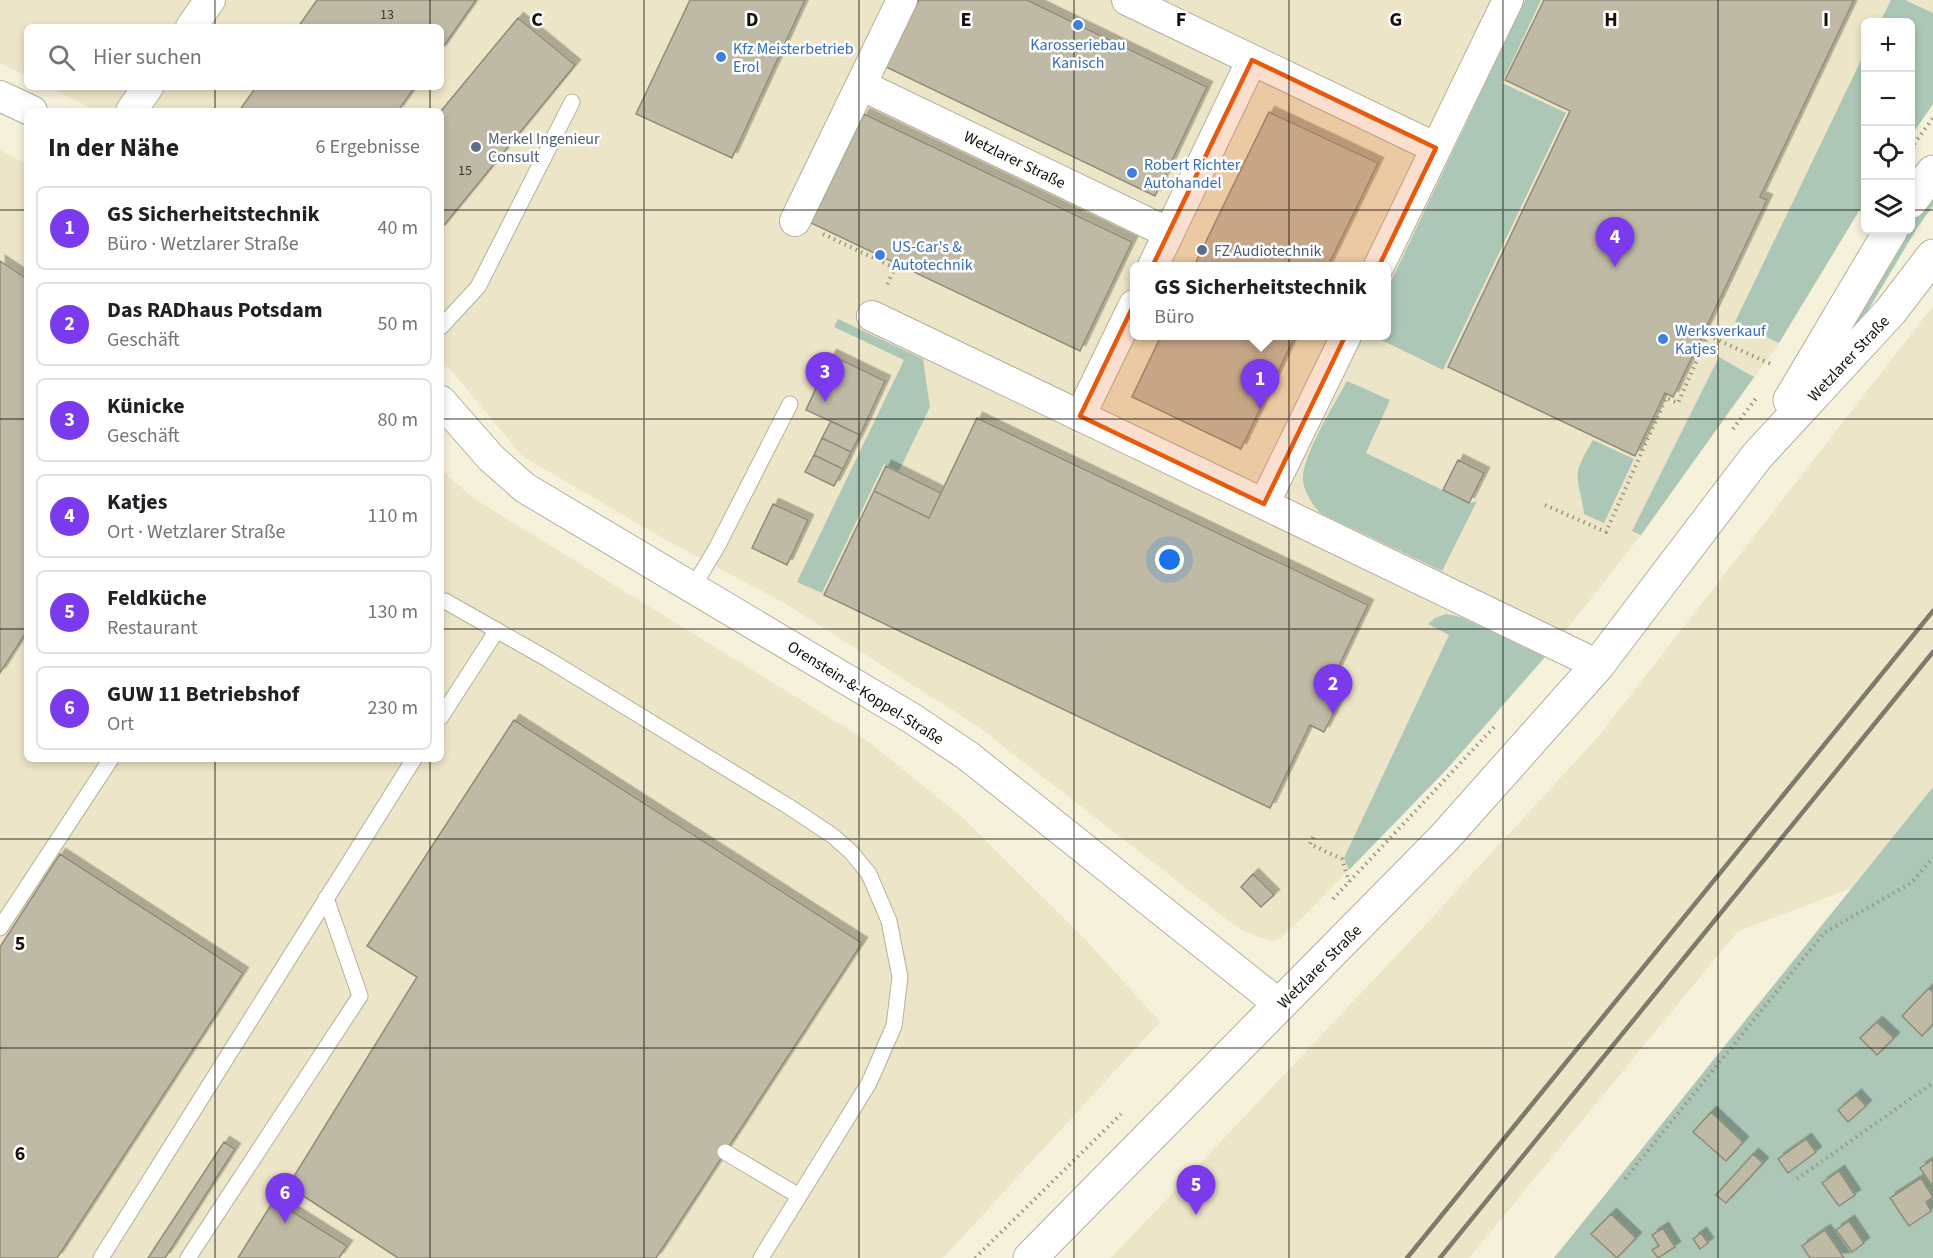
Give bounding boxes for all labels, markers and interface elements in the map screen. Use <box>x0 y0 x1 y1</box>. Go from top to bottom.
house number: 13 <box>380 5 394 25</box>
text: C <box>531 6 543 34</box>
text: D <box>746 6 758 34</box>
text: E <box>961 6 971 34</box>
text: F <box>1176 6 1186 34</box>
text: G <box>1390 6 1402 34</box>
text: H <box>1604 6 1618 34</box>
text: I <box>1823 6 1829 34</box>
marker: Karosseriebau Kanisch <box>1071 18 1085 32</box>
map controls <box>1861 18 1915 234</box>
button: + <box>1861 18 1915 72</box>
search box <box>24 24 444 90</box>
place label: Karosseriebau Kanisch <box>1030 34 1126 74</box>
place label: Kfz Meisterbetrieb Erol <box>733 38 854 78</box>
icon: search <box>45 41 78 74</box>
text: Hier suchen <box>93 41 202 73</box>
marker: Kfz Meisterbetrieb Erol <box>714 50 728 64</box>
button: − <box>1861 72 1915 126</box>
street label: Wetzlarer Straße <box>960 126 1069 194</box>
button: locate <box>1861 126 1915 180</box>
place label: Merkel Ingenieur Consult <box>488 128 600 168</box>
text: In der Nähe <box>48 129 179 166</box>
text: 6 Ergebnisse <box>315 133 420 161</box>
marker: Merkel Ingenieur Consult <box>469 140 483 154</box>
place label: Robert Richter Autohandel <box>1144 154 1241 194</box>
house number: 15 <box>458 161 472 181</box>
marker: Robert Richter Autohandel <box>1125 166 1139 180</box>
button: layers <box>1861 180 1915 234</box>
text: GS Sicherheitstechnik <box>107 198 320 230</box>
text: 1 <box>64 214 75 242</box>
text: 40 m <box>378 214 418 242</box>
pin: 4 <box>1596 218 1634 267</box>
text: Büro · Wetzlarer Straße <box>107 230 299 258</box>
place label: US-Car's & Autotechnik <box>892 236 973 276</box>
place label: FZ Audiotechnik <box>1214 240 1322 262</box>
marker: FZ Audiotechnik <box>1195 243 1209 257</box>
marker: US-Car's & Autotechnik <box>873 248 887 262</box>
popup <box>1130 262 1391 340</box>
text: GS Sicherheitstechnik <box>1154 271 1367 303</box>
text: Das RADhaus Potsdam <box>107 294 323 326</box>
text: Büro <box>1154 303 1194 331</box>
text: 2 <box>64 310 75 338</box>
text: 50 m <box>378 310 418 338</box>
street label: Wetzlarer Straße <box>1803 311 1895 407</box>
place label: Werksverkauf Katjes <box>1675 320 1767 360</box>
text: Geschäft <box>107 326 180 354</box>
marker: Werksverkauf Katjes <box>1656 332 1670 346</box>
pin: 3 <box>806 352 844 402</box>
pin: 1 <box>1240 360 1280 409</box>
text: Künicke <box>107 390 185 422</box>
text: 3 <box>64 406 75 434</box>
text: 80 m <box>378 406 418 434</box>
text: Geschäft <box>107 422 180 450</box>
text: Katjes <box>107 486 167 518</box>
text: 4 <box>64 502 75 530</box>
text: 110 m <box>368 502 418 530</box>
text: Ort · Wetzlarer Straße <box>107 518 285 546</box>
your location <box>1155 545 1184 574</box>
text: Feldküche <box>107 582 207 614</box>
text: 5 <box>64 598 75 626</box>
text: 130 m <box>368 598 418 626</box>
text: Restaurant <box>107 614 198 642</box>
street label: Orenstein-&-Koppel-Straße <box>783 636 948 750</box>
pin: 2 <box>1314 664 1352 714</box>
text: GUW 11 Betriebshof <box>107 678 299 710</box>
text: 6 <box>64 694 75 722</box>
text: 230 m <box>368 694 418 722</box>
text: Ort <box>107 710 134 738</box>
street label: Wetzlarer Straße <box>1273 920 1367 1014</box>
text: 5 <box>15 930 25 958</box>
text: 6 <box>15 1140 25 1168</box>
pin: 5 <box>1176 1166 1216 1215</box>
pin: 6 <box>266 1174 304 1223</box>

